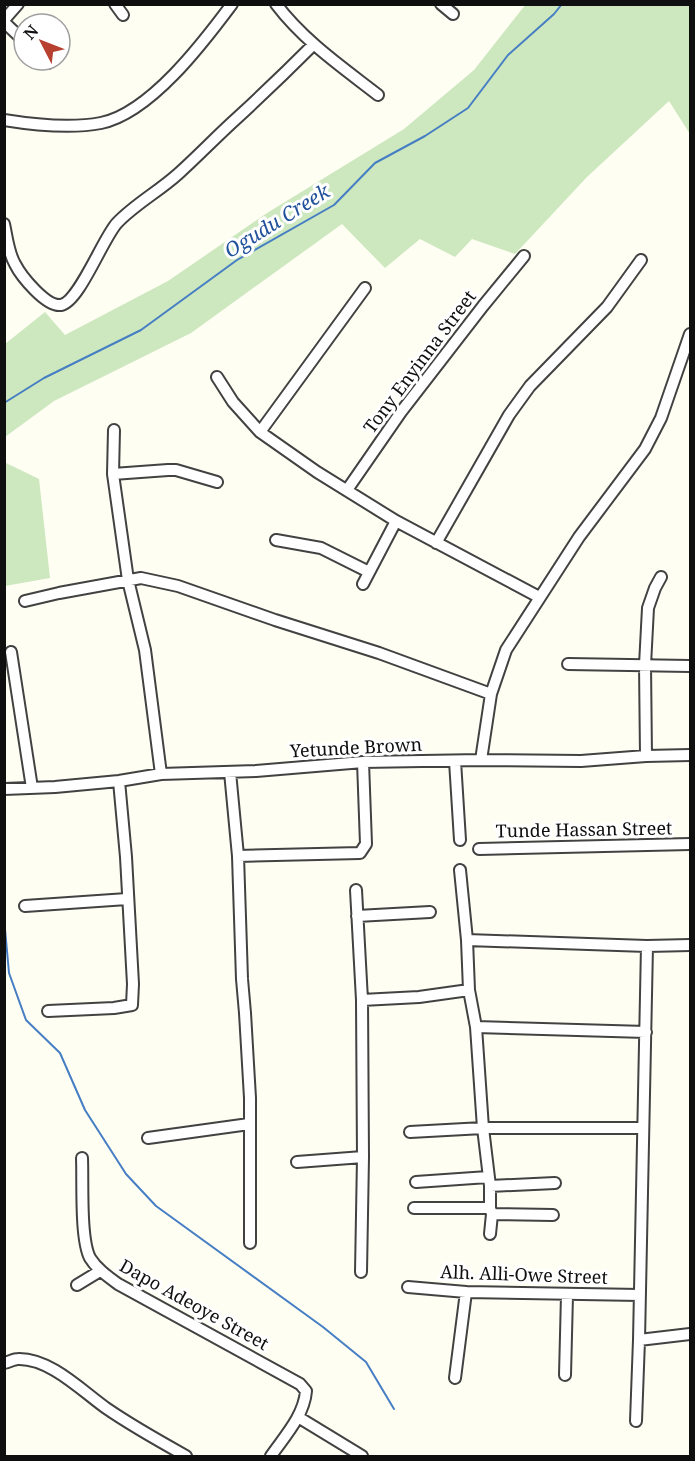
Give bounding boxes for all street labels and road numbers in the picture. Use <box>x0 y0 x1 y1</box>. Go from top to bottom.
street label: Tony Enyinna Street <box>357 285 481 438</box>
street label: Yetunde Brown <box>288 732 423 762</box>
street label: Tunde Hassan Street <box>495 815 673 843</box>
street label: Dapo Adeoye Street <box>116 1253 273 1355</box>
street label: Alh. Alli-Owe Street <box>440 1259 608 1289</box>

